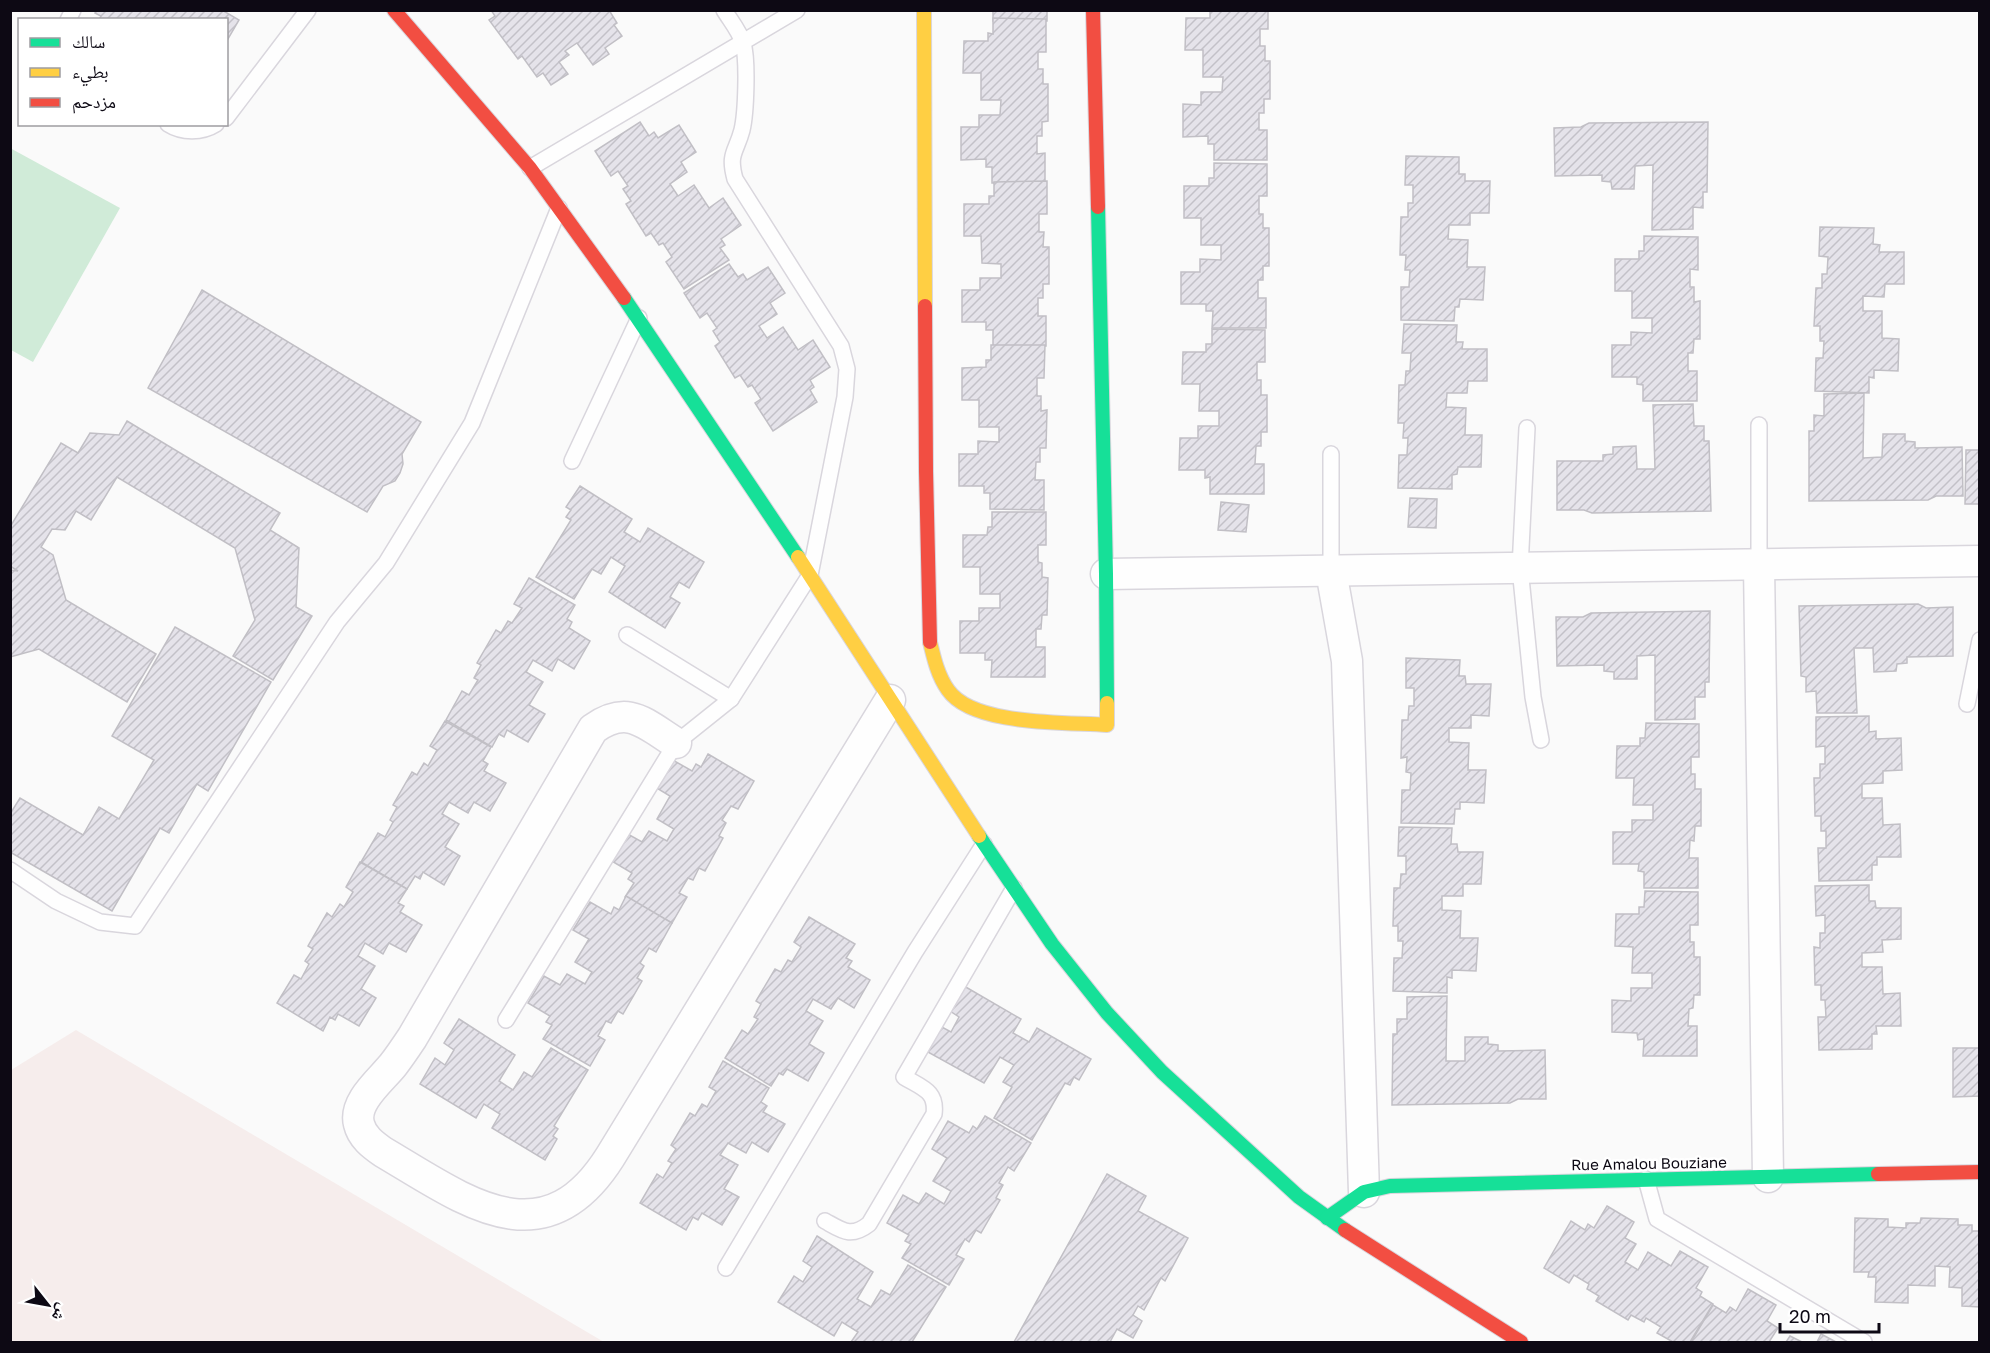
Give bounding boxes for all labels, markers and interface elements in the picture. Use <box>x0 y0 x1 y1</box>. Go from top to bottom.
legend <box>18 18 228 126</box>
text: سالك <box>72 30 105 52</box>
text: بطيء <box>72 60 109 87</box>
text: مزدحم <box>72 90 116 114</box>
street label: Rue Amalou Bouziane <box>1571 1153 1727 1173</box>
north arrow <box>18 1275 78 1335</box>
scale bar <box>1780 1296 1879 1334</box>
text: ش <box>48 1300 74 1325</box>
text: 20 m <box>1789 1305 1831 1327</box>

